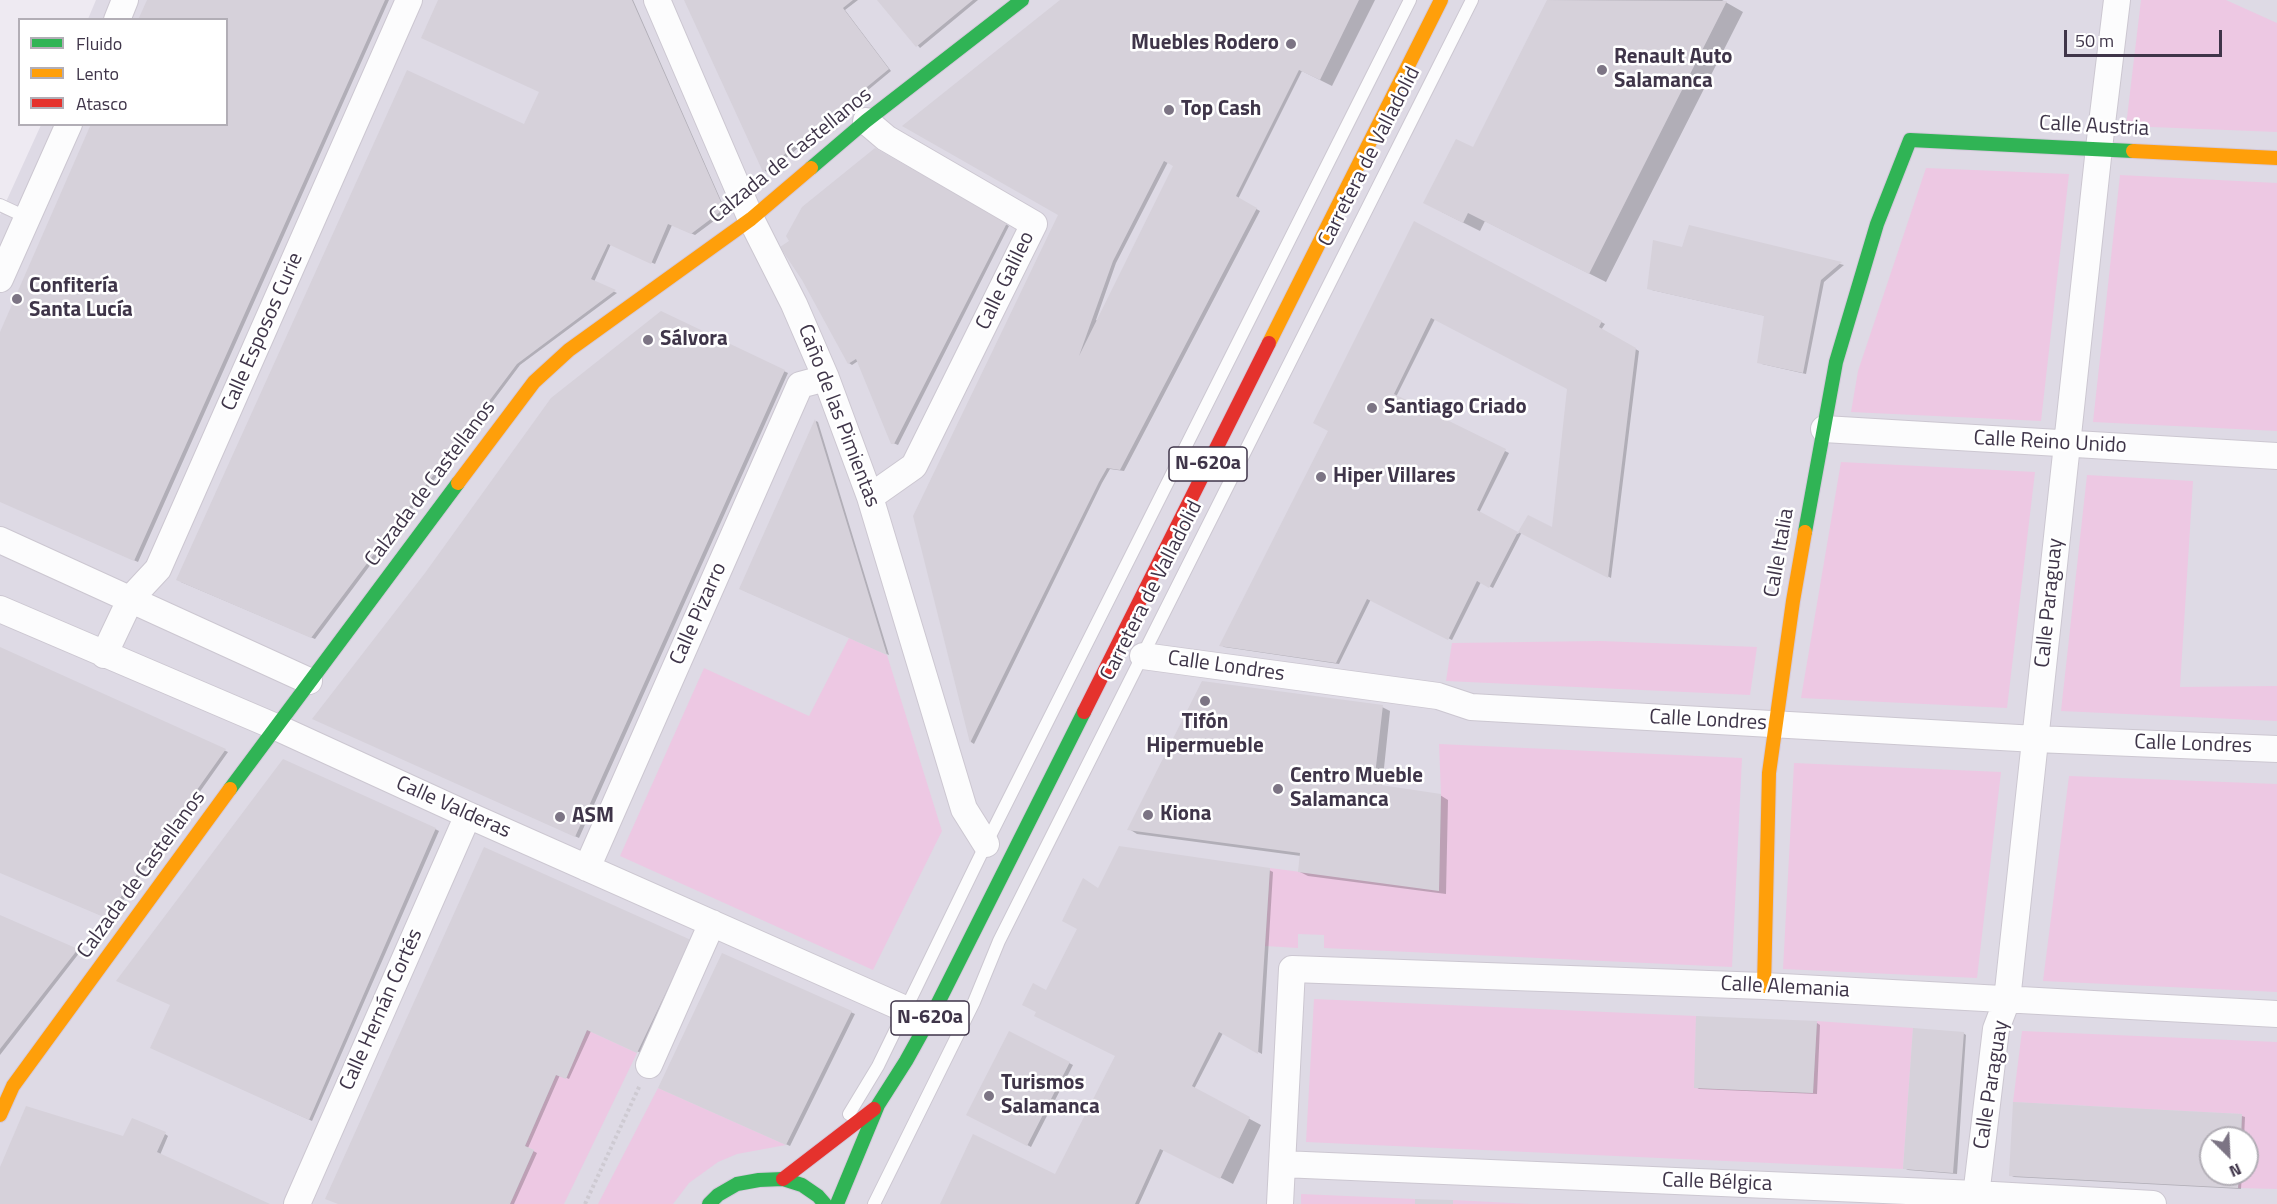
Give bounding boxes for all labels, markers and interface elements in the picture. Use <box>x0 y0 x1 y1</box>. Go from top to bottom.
legend <box>18 18 228 126</box>
scale bar <box>2067 18 2224 56</box>
text: 50 m <box>2075 27 2114 54</box>
text: Fluido <box>76 30 122 57</box>
place label: Muebles Rodero <box>1131 31 1279 57</box>
marker: Muebles Rodero <box>1284 37 1298 51</box>
place label: Renault Auto Salamanca <box>1614 45 1733 95</box>
text: Lento <box>76 60 119 87</box>
street label: Carretera de Valladolid <box>1314 63 1426 251</box>
marker: Renault Auto Salamanca <box>1595 63 1609 77</box>
street label: Calzada de Castellanos <box>705 83 877 229</box>
text: Atasco <box>76 90 127 117</box>
place label: Top Cash <box>1181 97 1261 123</box>
marker: Top Cash <box>1162 103 1176 117</box>
street label: Calle Austria <box>2038 112 2150 142</box>
street label: Calle Galileo <box>971 228 1041 334</box>
street label: Calle Esposos Curie <box>217 249 309 415</box>
place label: Confitería Santa Lucía <box>29 274 133 324</box>
marker: Confitería Santa Lucía <box>10 292 24 306</box>
street label: Caño de las Pimientas <box>792 321 884 511</box>
place label: Sálvora <box>660 327 728 353</box>
marker: Sálvora <box>641 333 655 347</box>
place label: Santiago Criado <box>1384 395 1527 421</box>
street label: Calzada de Castellanos <box>360 396 502 572</box>
marker: Santiago Criado <box>1365 401 1379 415</box>
street label: Calle Reino Unido <box>1973 426 2127 460</box>
road number: N-620a <box>1169 447 1247 481</box>
place label: Hiper Villares <box>1333 464 1456 490</box>
marker: Hiper Villares <box>1314 470 1328 484</box>
street label: Carretera de Valladolid <box>1096 497 1208 685</box>
street label: Calle Italia <box>1760 507 1800 599</box>
street label: Calle Paraguay <box>2031 537 2069 669</box>
street label: Calle Pizarro <box>665 559 733 669</box>
street label: Calle Londres <box>1166 646 1286 688</box>
marker: Tifón Hipermueble <box>1198 694 1212 708</box>
street label: Calle Londres <box>1649 705 1767 737</box>
place label: Tifón Hipermueble <box>1146 710 1264 760</box>
street label: Calle Londres <box>2134 730 2252 760</box>
place label: Centro Mueble Salamanca <box>1290 764 1423 814</box>
street label: Calle Valderas <box>392 771 514 845</box>
marker: Centro Mueble Salamanca <box>1271 782 1285 796</box>
street label: Calzada de Castellanos <box>73 786 211 964</box>
place label: Kiona <box>1160 802 1211 828</box>
place label: ASM <box>572 804 614 830</box>
marker: Kiona <box>1141 808 1155 822</box>
marker: ASM <box>553 810 567 824</box>
street label: Calle Hernán Cortés <box>335 925 429 1095</box>
street label: Calle Alemania <box>1720 972 1850 1004</box>
road number: N-620a <box>891 1001 969 1035</box>
street label: Calle Paraguay <box>1969 1019 2015 1151</box>
place label: Turismos Salamanca <box>1001 1071 1100 1121</box>
marker: Turismos Salamanca <box>982 1089 996 1103</box>
north arrow <box>2199 1126 2259 1186</box>
text: N <box>2226 1157 2245 1184</box>
street label: Calle Bélgica <box>1661 1168 1773 1198</box>

